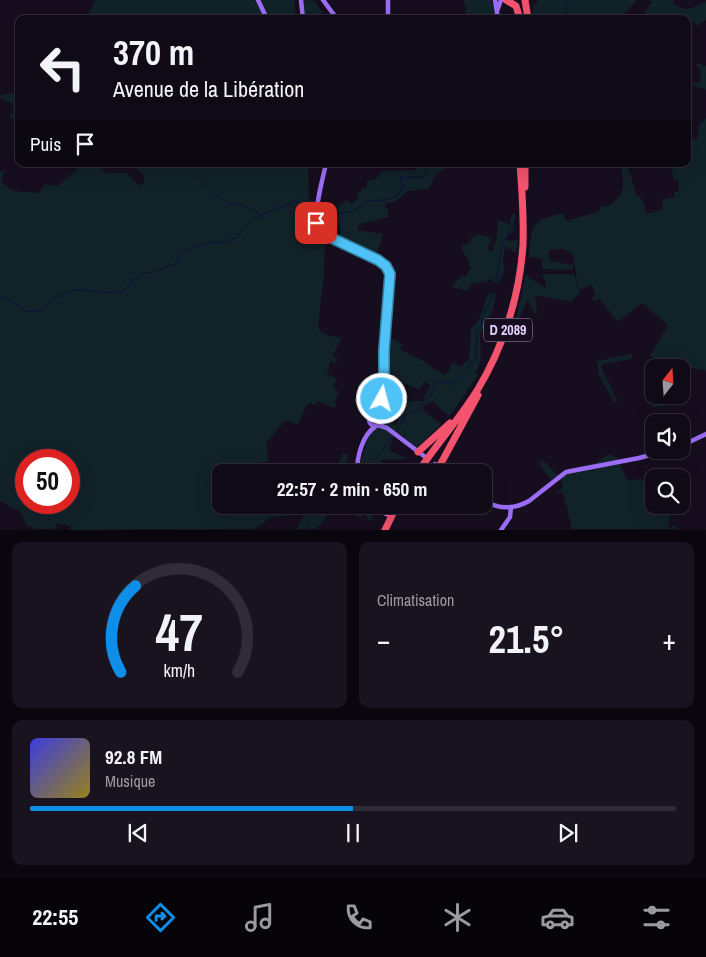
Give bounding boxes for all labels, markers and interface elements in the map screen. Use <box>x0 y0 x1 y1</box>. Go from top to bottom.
text: 370 m <box>113 29 194 76</box>
icon: left <box>30 35 95 100</box>
text: Avenue de la Libération <box>113 74 304 104</box>
icon: arrive <box>71 130 99 158</box>
text: Puis <box>30 131 61 157</box>
pin <box>295 202 337 244</box>
icon: arrive <box>302 209 330 237</box>
road number: D 2089 <box>484 318 532 342</box>
north arrow <box>645 359 690 404</box>
map controls <box>645 359 690 514</box>
position arrow <box>355 372 407 424</box>
button: sound <box>645 414 690 459</box>
speed limit sign: 50 <box>15 449 80 514</box>
button: search <box>645 469 690 514</box>
text: 22:57 · 2 min · 650 m <box>277 476 427 502</box>
text: Climatisation <box>377 589 454 611</box>
text: 47 <box>156 597 203 667</box>
text: 21.5° <box>489 614 564 665</box>
text: − <box>377 621 390 659</box>
text: + <box>663 621 676 659</box>
text: km/h <box>164 659 195 683</box>
text: 92.8 FM <box>105 744 162 770</box>
text: Musique <box>105 770 155 792</box>
icon: previous <box>124 819 152 847</box>
icon: pause <box>339 819 367 847</box>
icon: next <box>554 819 582 847</box>
icon: directions <box>143 900 178 935</box>
icon: music <box>242 900 277 935</box>
icon: phone <box>341 900 376 935</box>
icon: climate <box>440 900 475 935</box>
icon: car <box>540 900 575 935</box>
icon: filters <box>639 900 674 935</box>
text: 22:55 <box>32 902 78 932</box>

